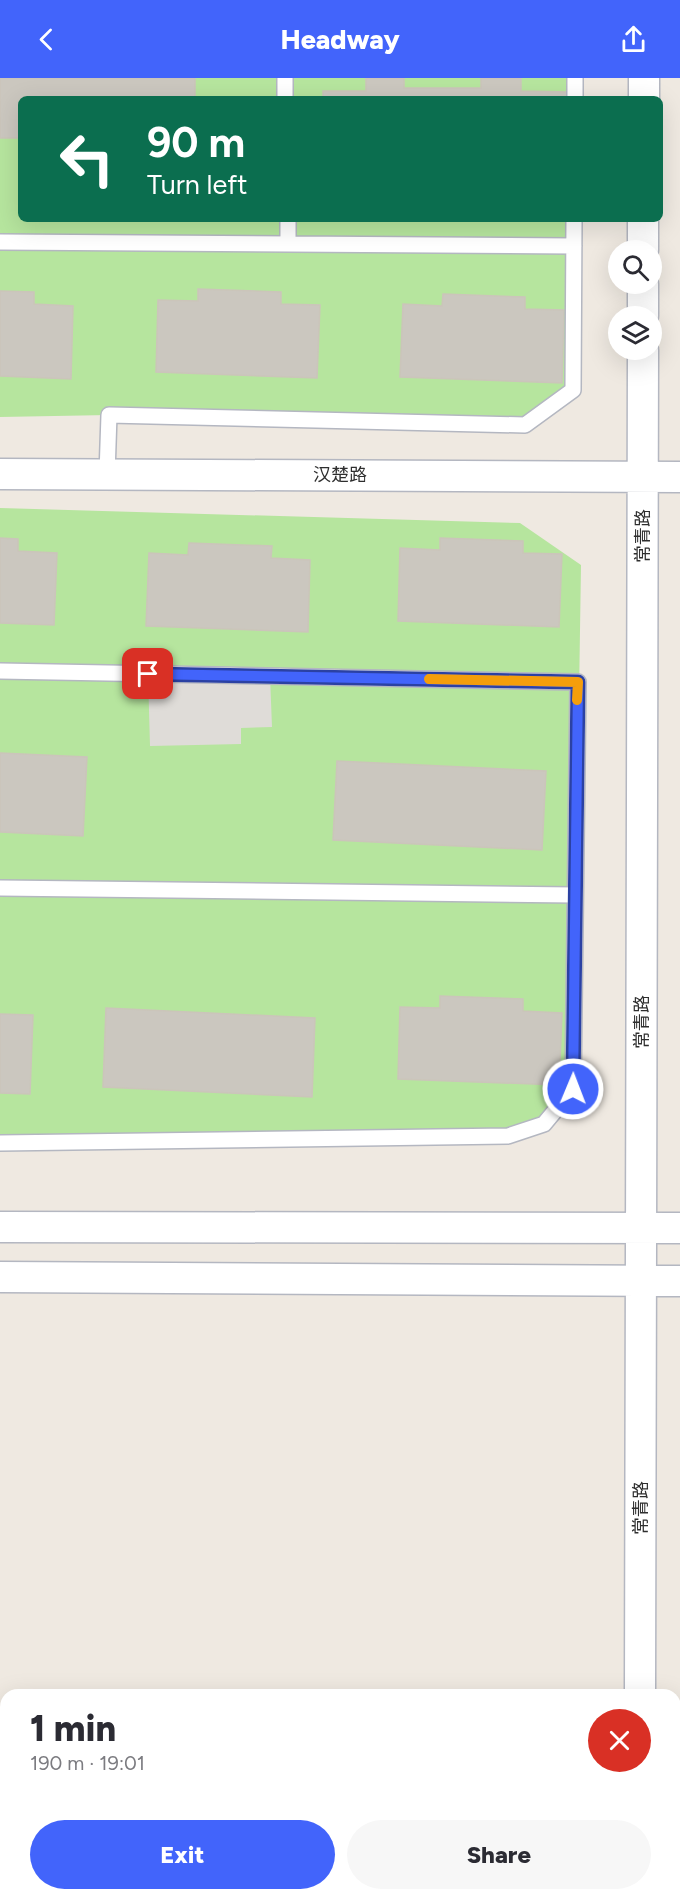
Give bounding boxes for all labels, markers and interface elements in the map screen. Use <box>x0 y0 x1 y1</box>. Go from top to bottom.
icon: back <box>30 23 63 56</box>
text: Headway <box>280 23 400 56</box>
icon: share <box>617 23 650 56</box>
text: 90 m <box>147 117 245 168</box>
icon: left <box>48 120 126 198</box>
text: Turn left <box>147 168 247 201</box>
map controls <box>608 240 662 360</box>
button: search <box>608 240 662 294</box>
button: layers <box>608 306 662 360</box>
street label: 汉楚路 <box>313 464 367 486</box>
street label: 常青路 <box>632 509 654 563</box>
pin <box>122 648 173 699</box>
icon: arrive <box>131 657 164 690</box>
street label: 常青路 <box>631 995 653 1049</box>
position arrow <box>541 1057 605 1121</box>
street label: 常青路 <box>630 1481 652 1535</box>
text: 1 min <box>30 1707 116 1750</box>
button: close <box>588 1709 651 1772</box>
text: 190 m · 19:01 <box>30 1751 145 1775</box>
button: Exit <box>30 1820 335 1889</box>
button: Share <box>347 1820 651 1889</box>

